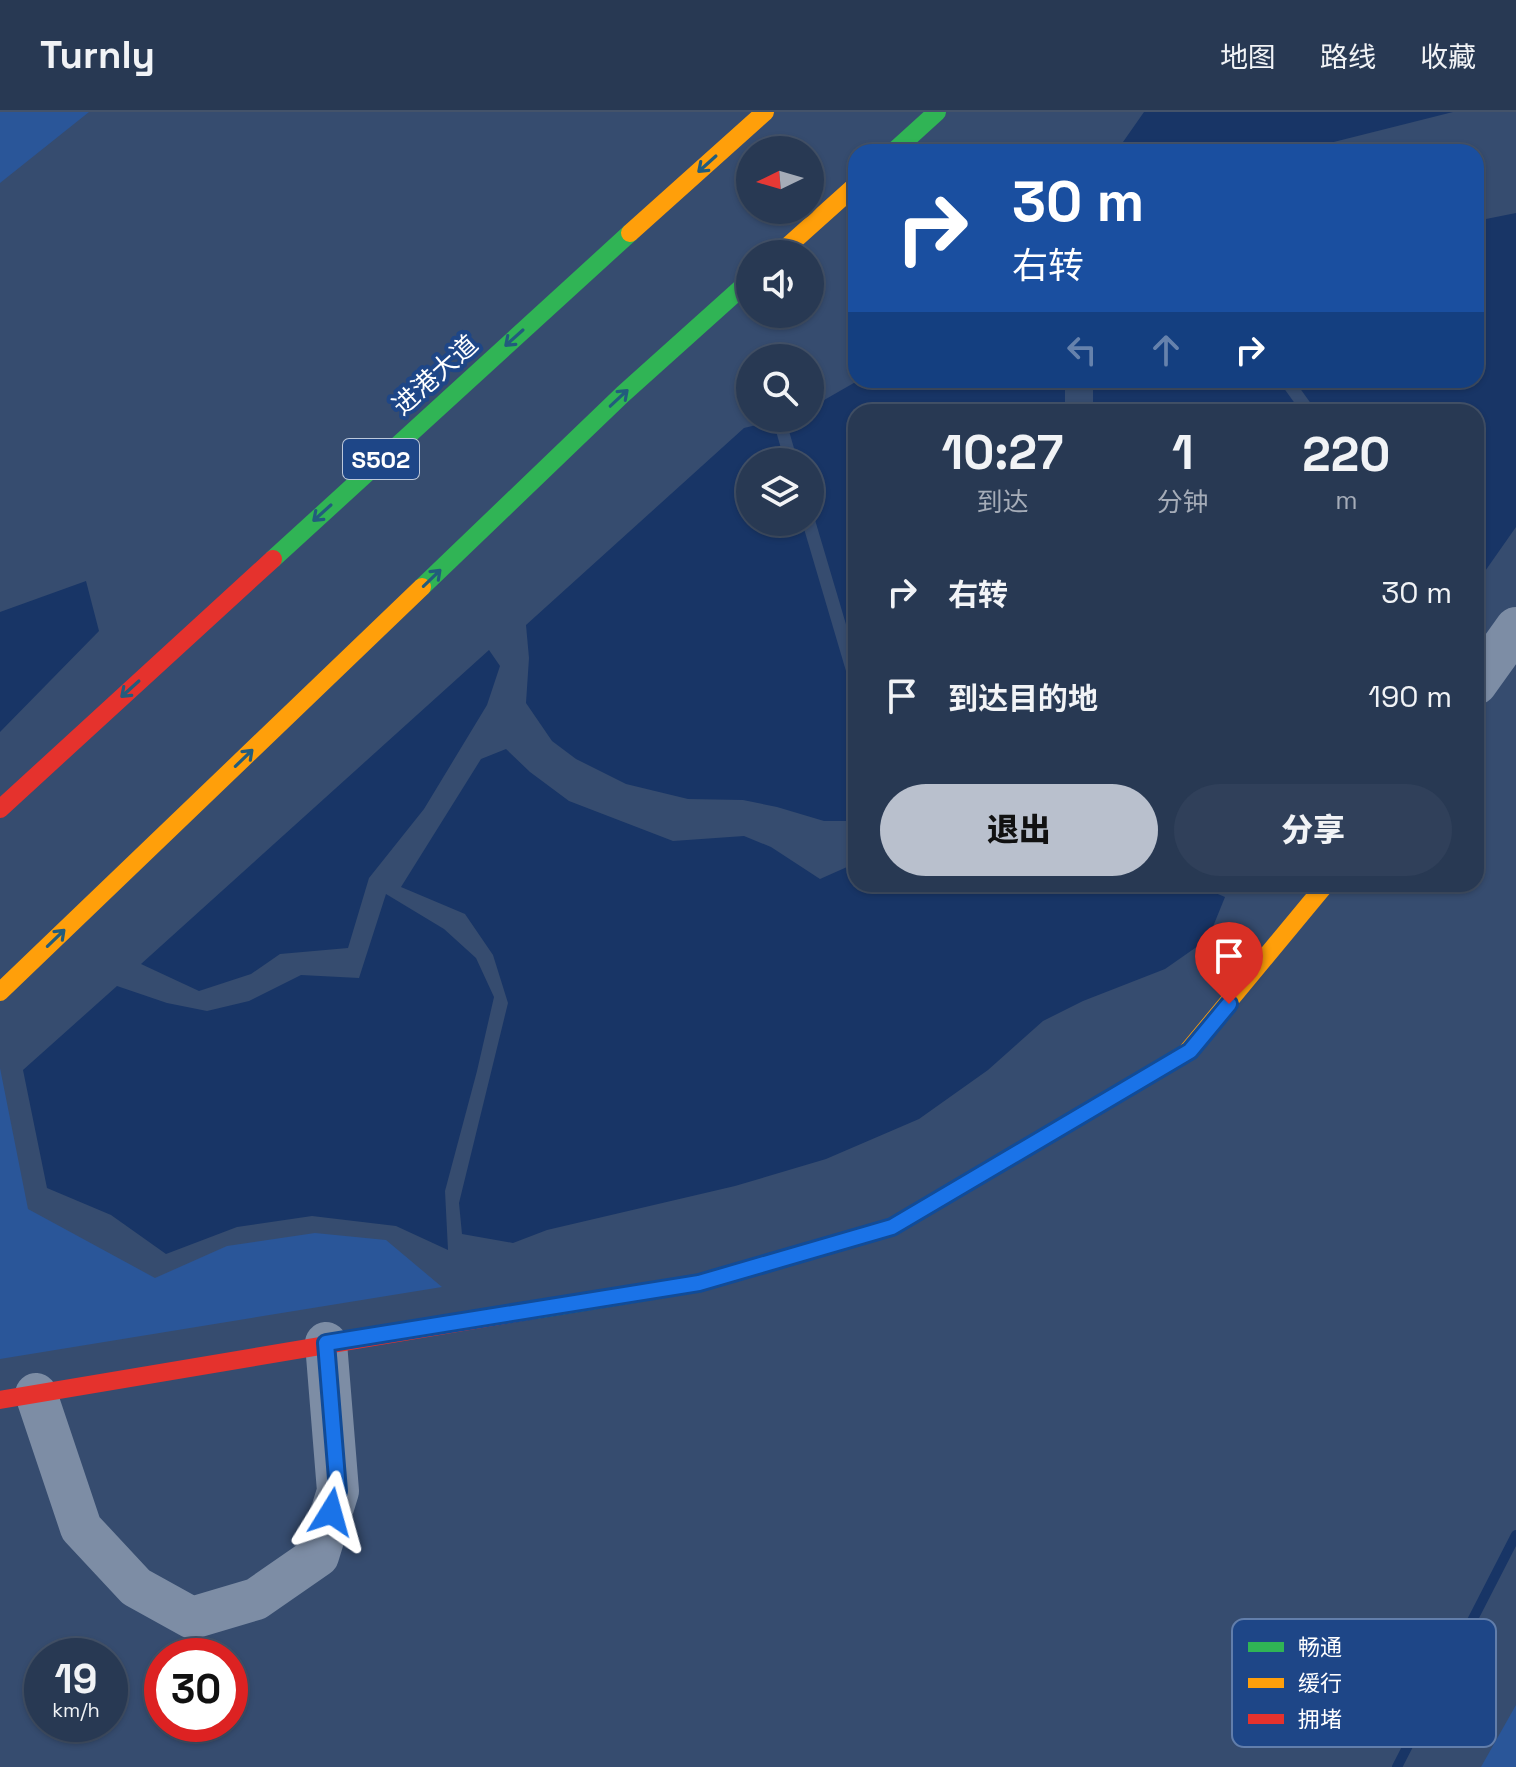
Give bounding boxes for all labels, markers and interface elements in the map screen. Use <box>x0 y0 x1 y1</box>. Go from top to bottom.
text: Turnly <box>40 31 155 79</box>
text: 地图 <box>1220 39 1276 75</box>
text: 路线 <box>1320 39 1376 75</box>
text: 收藏 <box>1420 39 1476 75</box>
north arrow <box>736 136 824 224</box>
map controls <box>736 136 824 536</box>
one-way arrow <box>697 154 718 173</box>
text: 30 m <box>1012 166 1144 237</box>
icon: right <box>880 176 984 280</box>
button: sound <box>736 240 824 328</box>
text: 右转 <box>1012 243 1084 289</box>
street label: 进港大道 <box>385 328 485 422</box>
icon: left <box>1060 328 1104 372</box>
icon: ahead <box>1144 328 1188 372</box>
icon: right <box>1228 328 1272 372</box>
one-way arrow <box>504 329 524 347</box>
button: search <box>736 344 824 432</box>
one-way arrow <box>609 389 629 408</box>
text: 10:27 <box>942 422 1063 483</box>
text: 1 <box>1172 422 1194 483</box>
text: 220 <box>1302 424 1390 485</box>
road number: S502 <box>343 439 419 479</box>
button: layers <box>736 448 824 536</box>
text: m <box>1335 483 1358 517</box>
text: 到达 <box>976 485 1028 519</box>
text: 分钟 <box>1157 485 1209 519</box>
one-way arrow <box>312 504 332 522</box>
one-way arrow <box>421 569 441 588</box>
icon: right <box>880 570 924 614</box>
text: 30 m <box>1381 573 1452 612</box>
text: 右转 <box>948 575 1008 614</box>
icon: arrive <box>880 674 924 718</box>
text: 190 m <box>1368 677 1452 716</box>
one-way arrow <box>120 679 140 697</box>
text: 到达目的地 <box>948 679 1098 718</box>
one-way arrow <box>234 749 253 768</box>
button: 退出 <box>880 784 1158 876</box>
button: 分享 <box>1174 784 1452 876</box>
pin <box>1195 922 1263 1004</box>
one-way arrow <box>46 928 66 947</box>
icon: arrive <box>1207 934 1251 978</box>
position arrow <box>289 1470 373 1554</box>
legend <box>1232 1619 1496 1747</box>
text: 畅通 <box>1298 1633 1342 1661</box>
speed limit sign: 30 <box>144 1638 248 1742</box>
text: 19 <box>55 1654 97 1705</box>
text: 缓行 <box>1298 1669 1342 1697</box>
text: km/h <box>52 1697 100 1723</box>
text: 拥堵 <box>1298 1705 1342 1733</box>

